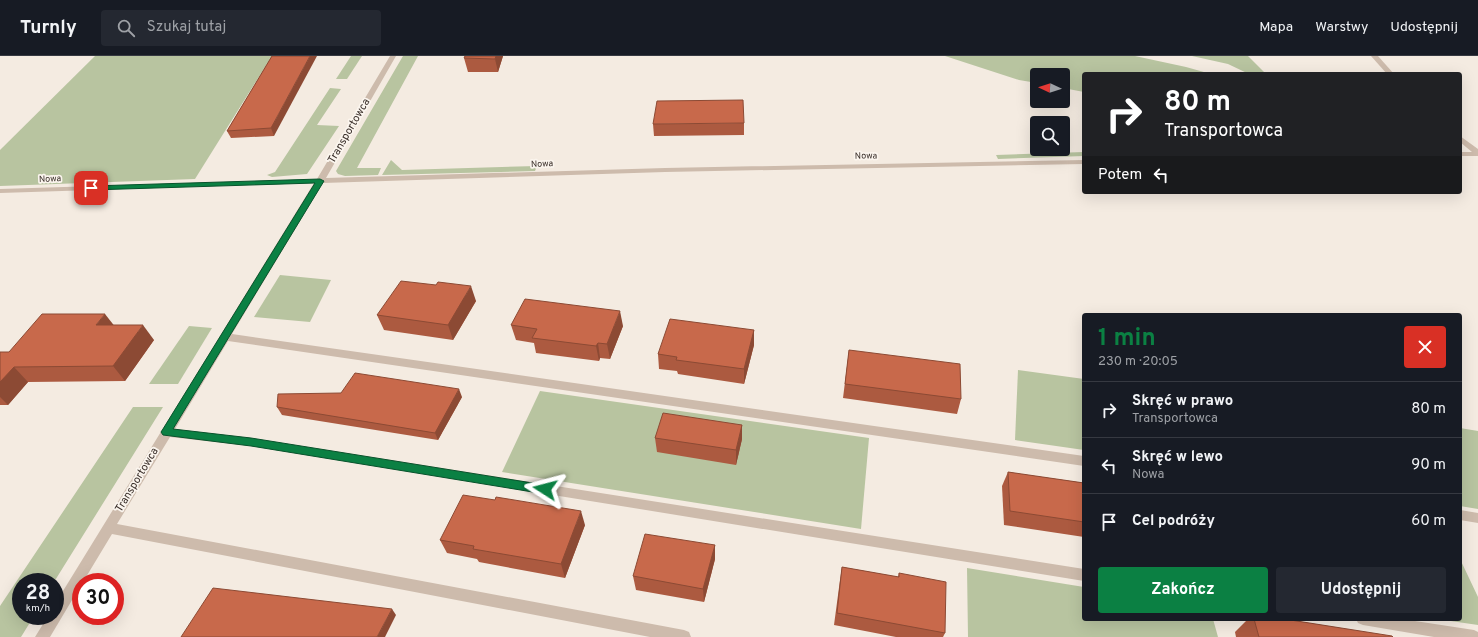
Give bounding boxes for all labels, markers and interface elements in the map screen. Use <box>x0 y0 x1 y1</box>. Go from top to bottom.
search box <box>101 10 381 46</box>
text: Turnly <box>20 16 77 40</box>
icon: search <box>115 17 137 39</box>
text: Szukaj tutaj <box>147 18 226 37</box>
text: Mapa <box>1259 19 1293 36</box>
text: Warstwy <box>1315 19 1368 36</box>
text: Udostępnij <box>1390 19 1458 36</box>
north arrow <box>1030 68 1070 108</box>
map controls <box>1030 68 1070 156</box>
text: 80 m <box>1164 85 1231 121</box>
icon: right <box>1098 88 1150 140</box>
street label: Transportowca <box>325 96 373 166</box>
button: search <box>1030 116 1070 156</box>
text: Transportowca <box>1164 120 1283 143</box>
street label: Nowa <box>855 150 878 162</box>
street label: Nowa <box>531 158 554 170</box>
icon: left <box>1150 164 1172 186</box>
text: Potem <box>1098 166 1142 185</box>
pin <box>74 171 108 205</box>
street label: Nowa <box>39 173 62 185</box>
icon: arrive <box>80 177 102 199</box>
text: 1 min <box>1098 324 1156 354</box>
button: close <box>1404 326 1446 368</box>
text: 230 m · 20:05 <box>1098 354 1178 370</box>
text: Skręć w prawo <box>1132 392 1233 411</box>
icon: right <box>1098 399 1120 421</box>
text: 80 m <box>1411 400 1446 419</box>
text: Transportowca <box>1132 411 1218 427</box>
street label: Transportowca <box>112 445 162 515</box>
text: Skręć w lewo <box>1132 448 1223 467</box>
icon: left <box>1098 455 1120 477</box>
text: 90 m <box>1411 456 1446 475</box>
text: Nowa <box>1132 467 1164 483</box>
position arrow <box>524 468 566 510</box>
icon: arrive <box>1098 511 1120 533</box>
text: Cel podróży <box>1132 512 1215 531</box>
text: 60 m <box>1411 512 1446 531</box>
button: Zakończ <box>1098 567 1268 613</box>
button: Udostępnij <box>1276 567 1446 613</box>
speed limit sign: 30 <box>72 573 124 625</box>
text: 28 <box>26 581 50 607</box>
text: km/h <box>26 602 50 615</box>

